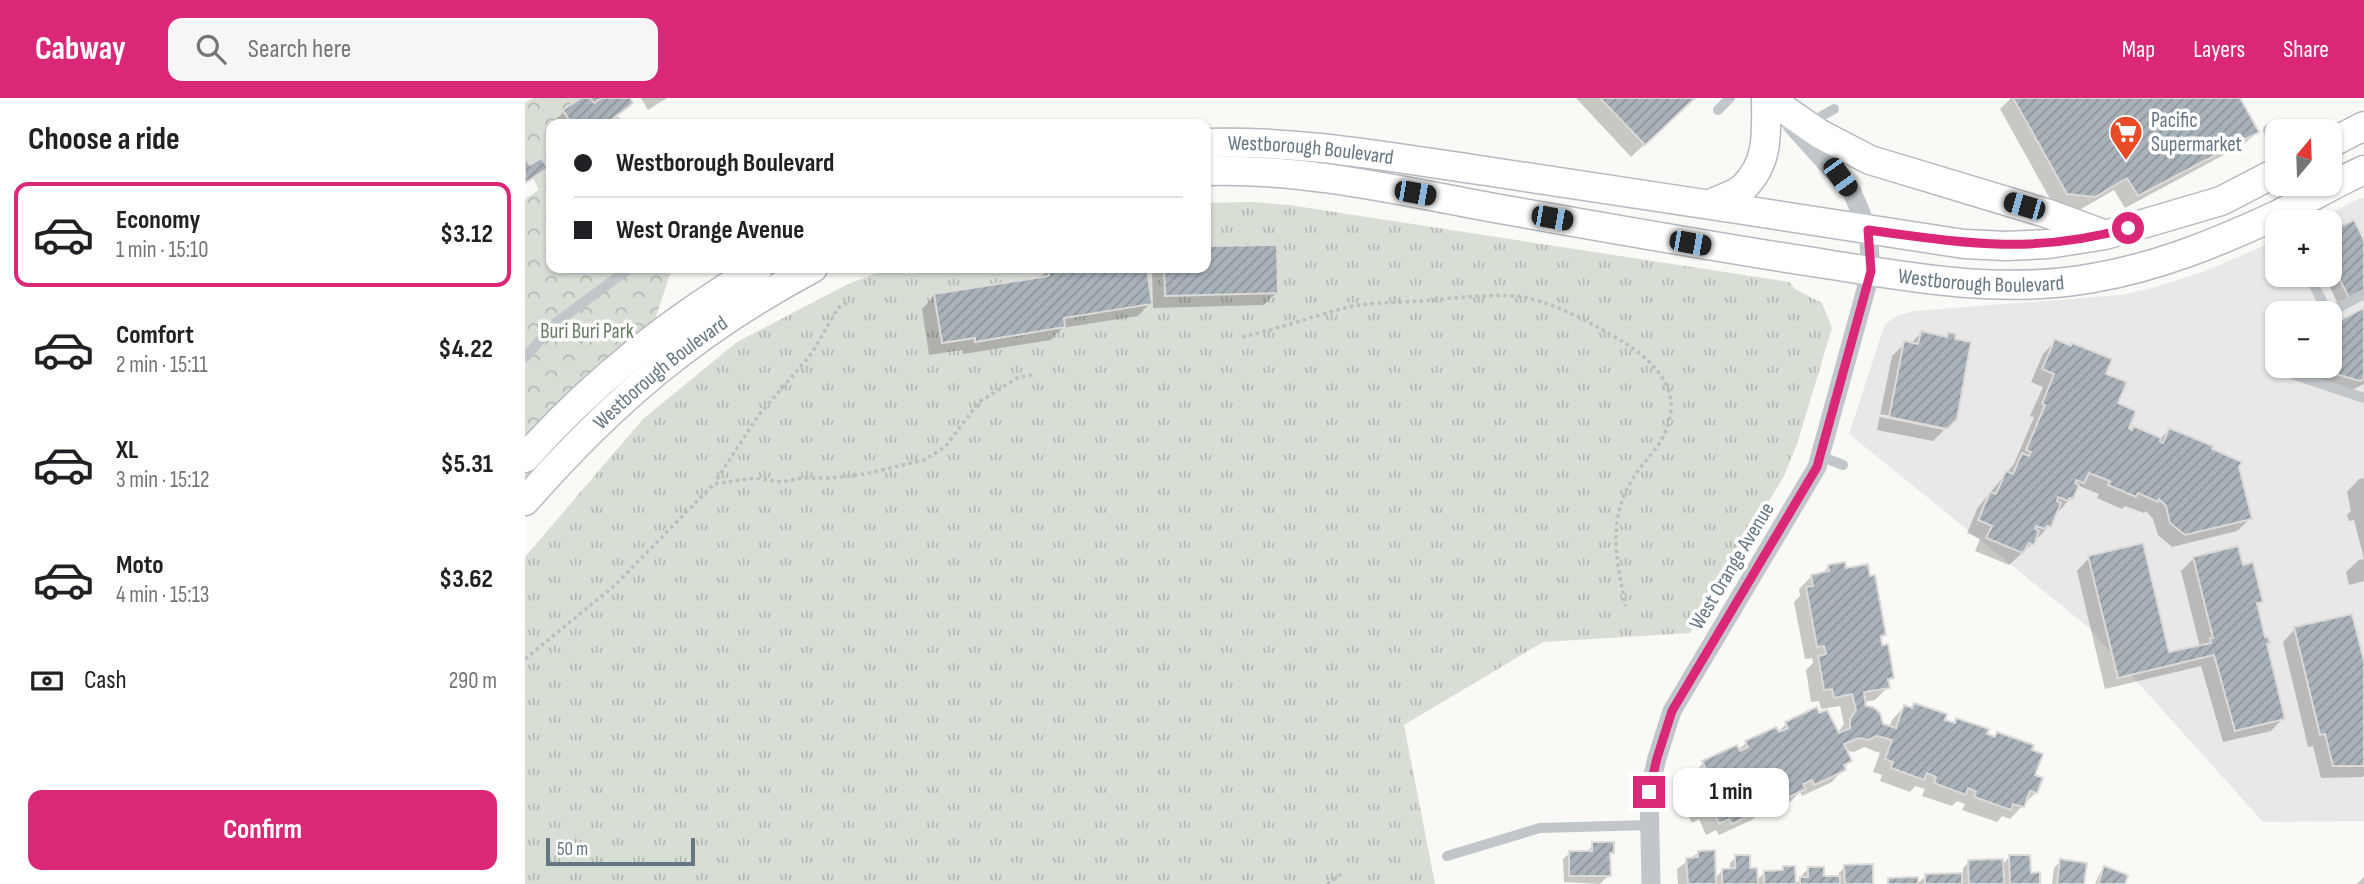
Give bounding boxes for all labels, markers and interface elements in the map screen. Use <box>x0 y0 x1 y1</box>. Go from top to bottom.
search box <box>168 18 658 81</box>
text: Cabway <box>35 29 126 69</box>
icon: search <box>192 30 230 68</box>
text: Search here <box>248 34 351 65</box>
text: Map <box>2122 35 2155 64</box>
text: Layers <box>2193 35 2245 64</box>
text: Share <box>2283 35 2329 64</box>
place label: Pacific Supermarket <box>2151 108 2242 157</box>
supermarket icon: Pacific Supermarket <box>2107 113 2145 162</box>
north arrow <box>2265 119 2341 196</box>
map controls <box>2265 119 2342 378</box>
text: Choose a ride <box>28 120 180 159</box>
street label: Westborough Boulevard <box>1228 130 1395 170</box>
text: Westborough Boulevard <box>616 148 834 179</box>
car <box>1820 154 1861 200</box>
car <box>1393 179 1438 207</box>
car <box>2001 190 2048 222</box>
icon: car <box>32 203 95 266</box>
car <box>1530 204 1575 232</box>
text: Economy <box>116 205 200 236</box>
button: + <box>2265 210 2342 287</box>
route start <box>2112 212 2144 244</box>
text: West Orange Avenue <box>616 215 804 246</box>
text: $3.12 <box>440 219 493 250</box>
car <box>1668 229 1713 257</box>
text: 1 min · 15:10 <box>116 236 208 264</box>
street label: Westborough Boulevard <box>1896 263 2065 297</box>
button: − <box>2265 301 2342 378</box>
street label: Westborough Boulevard <box>588 310 732 435</box>
icon: car <box>32 318 95 381</box>
park label: Buri Buri Park <box>540 319 634 344</box>
text: Comfort <box>116 320 194 351</box>
text: $4.22 <box>438 334 493 365</box>
text: 2 min · 15:11 <box>116 351 208 379</box>
icon: car <box>32 433 95 496</box>
text: XL <box>116 435 138 466</box>
text: $5.31 <box>441 449 493 480</box>
text: 3 min · 15:12 <box>116 466 209 494</box>
street label: West Orange Avenue <box>1684 498 1780 634</box>
icon: car <box>32 548 95 611</box>
text: Moto <box>116 550 164 581</box>
text: $3.62 <box>439 564 493 595</box>
text: 4 min · 15:13 <box>116 581 209 609</box>
icon: cash <box>28 662 66 700</box>
text: Cash <box>84 665 127 696</box>
text: 290 m <box>449 667 497 695</box>
callout: 1 min <box>1673 768 1789 816</box>
route end <box>1633 776 1665 808</box>
text: 1 min <box>1710 778 1752 806</box>
button: Confirm <box>28 790 497 870</box>
scale bar <box>546 835 695 867</box>
text: 50 m <box>557 838 588 861</box>

